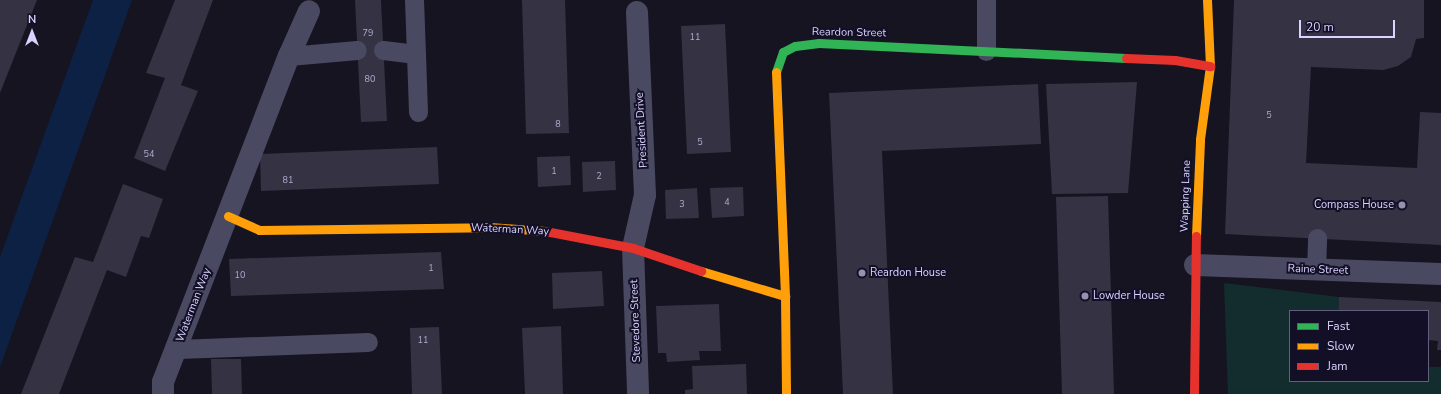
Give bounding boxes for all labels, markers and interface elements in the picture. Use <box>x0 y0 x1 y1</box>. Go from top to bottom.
north arrow <box>12 12 52 52</box>
text: N <box>28 12 36 27</box>
scale bar <box>1301 12 1397 38</box>
text: 20 m <box>1306 19 1334 35</box>
street label: Reardon Street <box>812 26 886 40</box>
house number: 79 <box>363 28 373 38</box>
house number: 11 <box>690 32 700 42</box>
house number: 80 <box>365 74 375 84</box>
street label: President Drive <box>633 92 651 168</box>
house number: 5 <box>1266 110 1272 120</box>
house number: 8 <box>555 119 561 129</box>
house number: 5 <box>697 137 703 147</box>
house number: 54 <box>144 149 154 159</box>
street label: Wapping Lane <box>1178 160 1194 232</box>
house number: 1 <box>551 166 557 176</box>
house number: 2 <box>596 171 602 181</box>
house number: 81 <box>283 175 293 185</box>
house number: 4 <box>724 197 730 207</box>
place label: Compass House <box>1314 198 1394 212</box>
house number: 3 <box>679 199 685 209</box>
marker: Compass House <box>1397 200 1407 210</box>
street label: Waterman Way <box>471 221 549 239</box>
street label: Raine Street <box>1287 262 1349 278</box>
house number: 1 <box>428 263 434 273</box>
street label: Waterman Way <box>174 266 214 344</box>
place label: Reardon House <box>870 266 946 280</box>
marker: Reardon House <box>857 268 867 278</box>
house number: 10 <box>235 270 245 280</box>
street label: Stevedore Street <box>628 279 644 363</box>
place label: Lowder House <box>1093 289 1165 303</box>
marker: Lowder House <box>1080 291 1090 301</box>
legend <box>1289 310 1429 382</box>
text: Fast <box>1327 318 1350 334</box>
house number: 11 <box>418 335 428 345</box>
text: Slow <box>1327 338 1355 354</box>
text: Jam <box>1327 358 1348 374</box>

